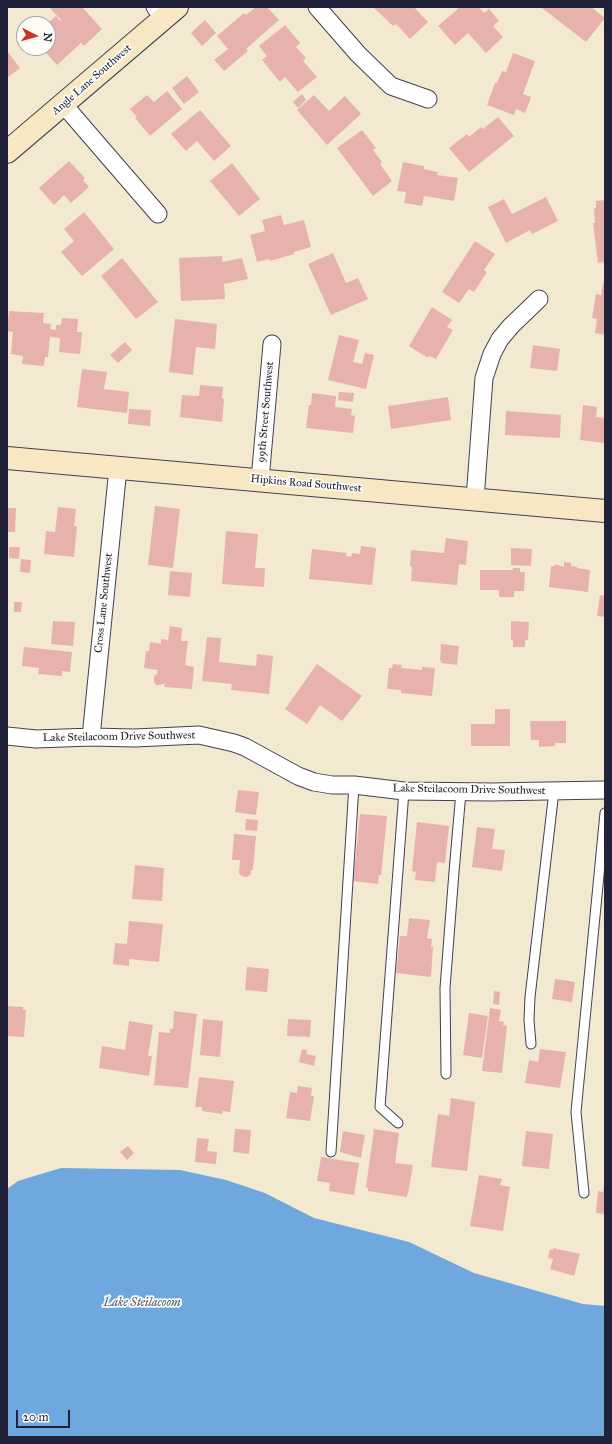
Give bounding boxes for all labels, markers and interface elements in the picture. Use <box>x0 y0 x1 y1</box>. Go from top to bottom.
north arrow <box>16 16 56 56</box>
text: N <box>40 32 54 43</box>
street label: Angle Lane Southwest <box>49 42 135 118</box>
street label: 99th Street Southwest <box>255 361 277 463</box>
street label: Hipkins Road Southwest <box>250 473 362 495</box>
street label: Cross Lane Southwest <box>92 552 116 654</box>
street label: Lake Steilacoom Drive Southwest <box>43 729 195 745</box>
street label: Lake Steilacoom Drive Southwest <box>393 782 545 798</box>
water label: Lake Steilacoom <box>103 1296 181 1310</box>
scale bar <box>18 1402 72 1428</box>
text: 20 m <box>23 1410 49 1424</box>

